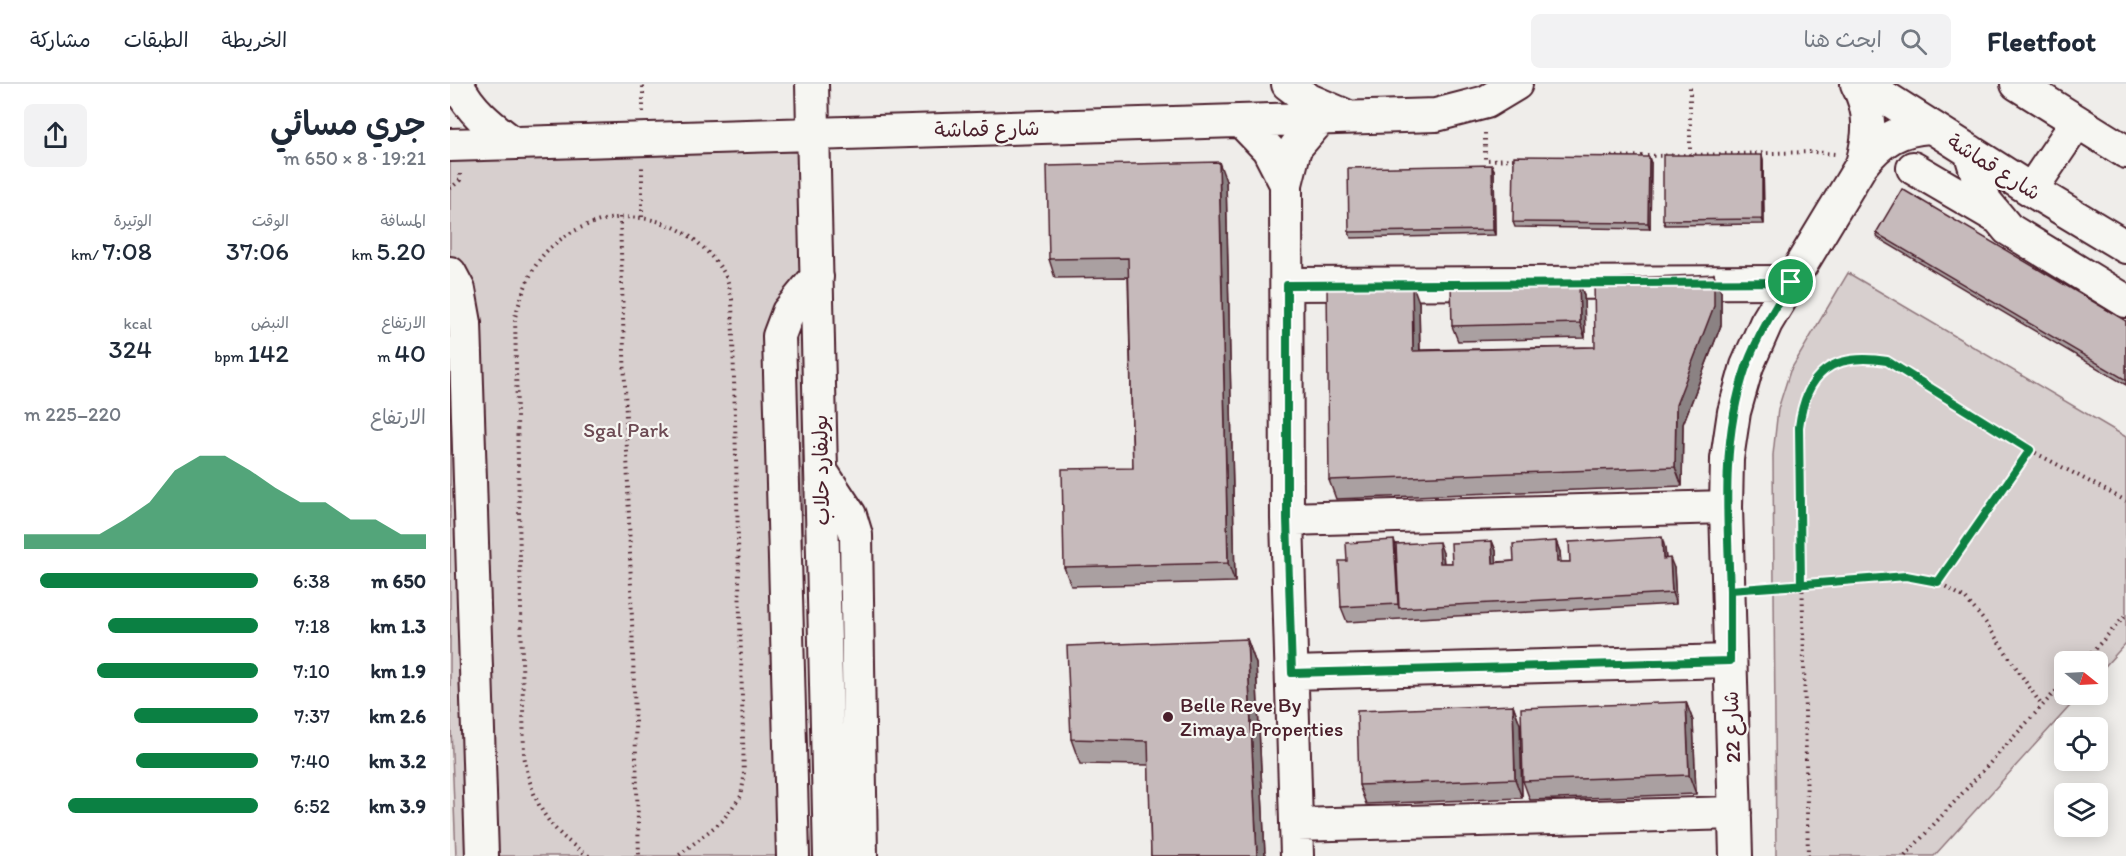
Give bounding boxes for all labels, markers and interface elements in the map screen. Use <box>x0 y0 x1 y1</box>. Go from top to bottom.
search box <box>1531 14 1951 68</box>
text: Fleetfoot <box>1987 24 2096 58</box>
icon: search <box>1897 25 1930 58</box>
text: ابحث هنا <box>1804 26 1882 53</box>
text: مشاركة <box>30 27 91 52</box>
text: الطبقات <box>124 27 189 52</box>
text: الخريطة <box>222 27 287 52</box>
button: share <box>24 104 87 167</box>
text: جري مسائي <box>270 104 426 143</box>
street label: شارع قماشة <box>934 115 1040 145</box>
street label: شارع قماشة <box>1941 128 2045 208</box>
text: 19:21 · 8 × 650 m <box>283 146 426 170</box>
text: الوتيرة <box>113 211 152 230</box>
text: الوقت <box>252 211 289 230</box>
text: المسافة <box>380 211 426 230</box>
text: 7:08 <box>102 235 152 267</box>
text: 37:06 <box>226 235 289 267</box>
text: 5.20 <box>376 235 426 267</box>
text: /km <box>71 245 102 264</box>
text: km <box>351 245 376 264</box>
pin <box>1765 256 1816 307</box>
icon: arrive <box>1774 265 1807 298</box>
text: النبض <box>251 313 289 332</box>
text: الارتفاع <box>381 313 426 332</box>
text: kcal <box>124 314 152 333</box>
text: 324 <box>109 333 152 365</box>
text: 142 <box>248 337 289 369</box>
text: 40 <box>394 337 426 369</box>
text: bpm <box>214 347 248 366</box>
text: m <box>377 347 394 366</box>
text: 220–225 m <box>24 402 121 426</box>
text: الارتفاع <box>370 405 426 429</box>
street label: بوليفارد حلاب <box>807 414 835 526</box>
park label: Sgal Park <box>583 417 669 442</box>
text: 6:38 <box>293 569 330 593</box>
text: 650 m <box>371 569 426 593</box>
text: 7:18 <box>295 614 330 638</box>
text: 1.3 km <box>370 614 426 638</box>
north arrow <box>2054 651 2108 705</box>
map controls <box>2054 651 2108 837</box>
text: 7:10 <box>294 659 330 683</box>
text: 1.9 km <box>370 659 426 683</box>
street label: شارع 22 <box>1718 690 1748 764</box>
place label: Belle Reve By Zimaya Properties <box>1180 692 1343 741</box>
text: 7:37 <box>294 704 330 728</box>
text: 2.6 km <box>369 704 426 728</box>
marker: Belle Reve By Zimaya Properties <box>1161 710 1175 724</box>
button: locate <box>2054 717 2108 771</box>
text: 7:40 <box>291 749 330 773</box>
text: 3.2 km <box>369 749 426 773</box>
button: layers <box>2054 783 2108 837</box>
text: 6:52 <box>294 794 330 818</box>
text: 3.9 km <box>369 794 426 818</box>

